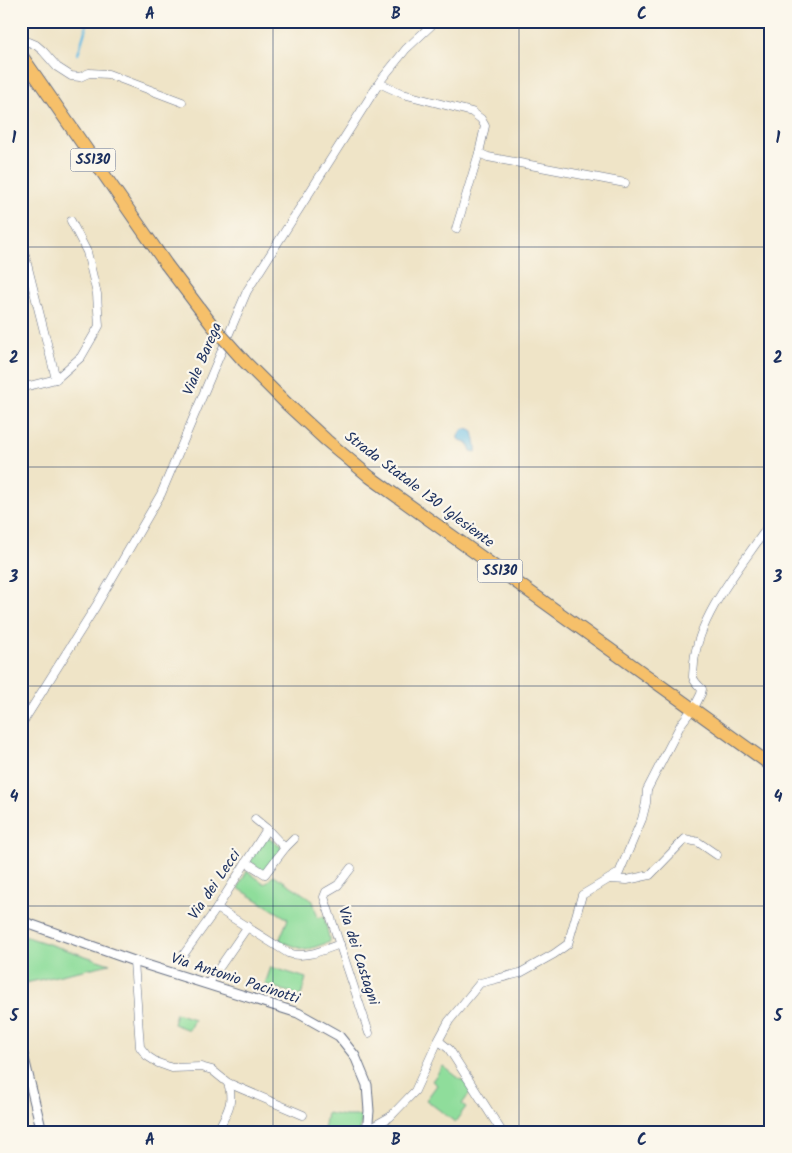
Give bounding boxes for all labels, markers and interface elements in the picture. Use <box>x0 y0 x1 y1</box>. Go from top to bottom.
text: A <box>145 2 155 27</box>
text: B <box>391 2 401 27</box>
text: C <box>637 2 647 27</box>
text: 1 <box>12 126 17 151</box>
text: 1 <box>776 126 781 151</box>
road number: SS130 <box>70 148 116 172</box>
street label: Viale Barega <box>177 319 229 399</box>
text: 2 <box>9 346 19 371</box>
text: 2 <box>773 346 783 371</box>
street label: Strada Statale 130 Iglesiente <box>339 425 499 555</box>
road number: SS130 <box>478 560 522 582</box>
text: 3 <box>9 565 19 590</box>
text: 3 <box>773 565 783 590</box>
text: 4 <box>10 785 19 810</box>
text: 4 <box>774 785 783 810</box>
street label: Via dei Lecci <box>183 844 248 925</box>
street label: Via dei Castagni <box>331 904 386 1010</box>
street label: Via Antonio Pacinotti <box>168 947 304 1012</box>
text: 5 <box>9 1004 20 1029</box>
text: 5 <box>773 1004 784 1029</box>
text: A <box>145 1128 155 1153</box>
text: B <box>391 1128 401 1153</box>
text: C <box>637 1128 647 1153</box>

